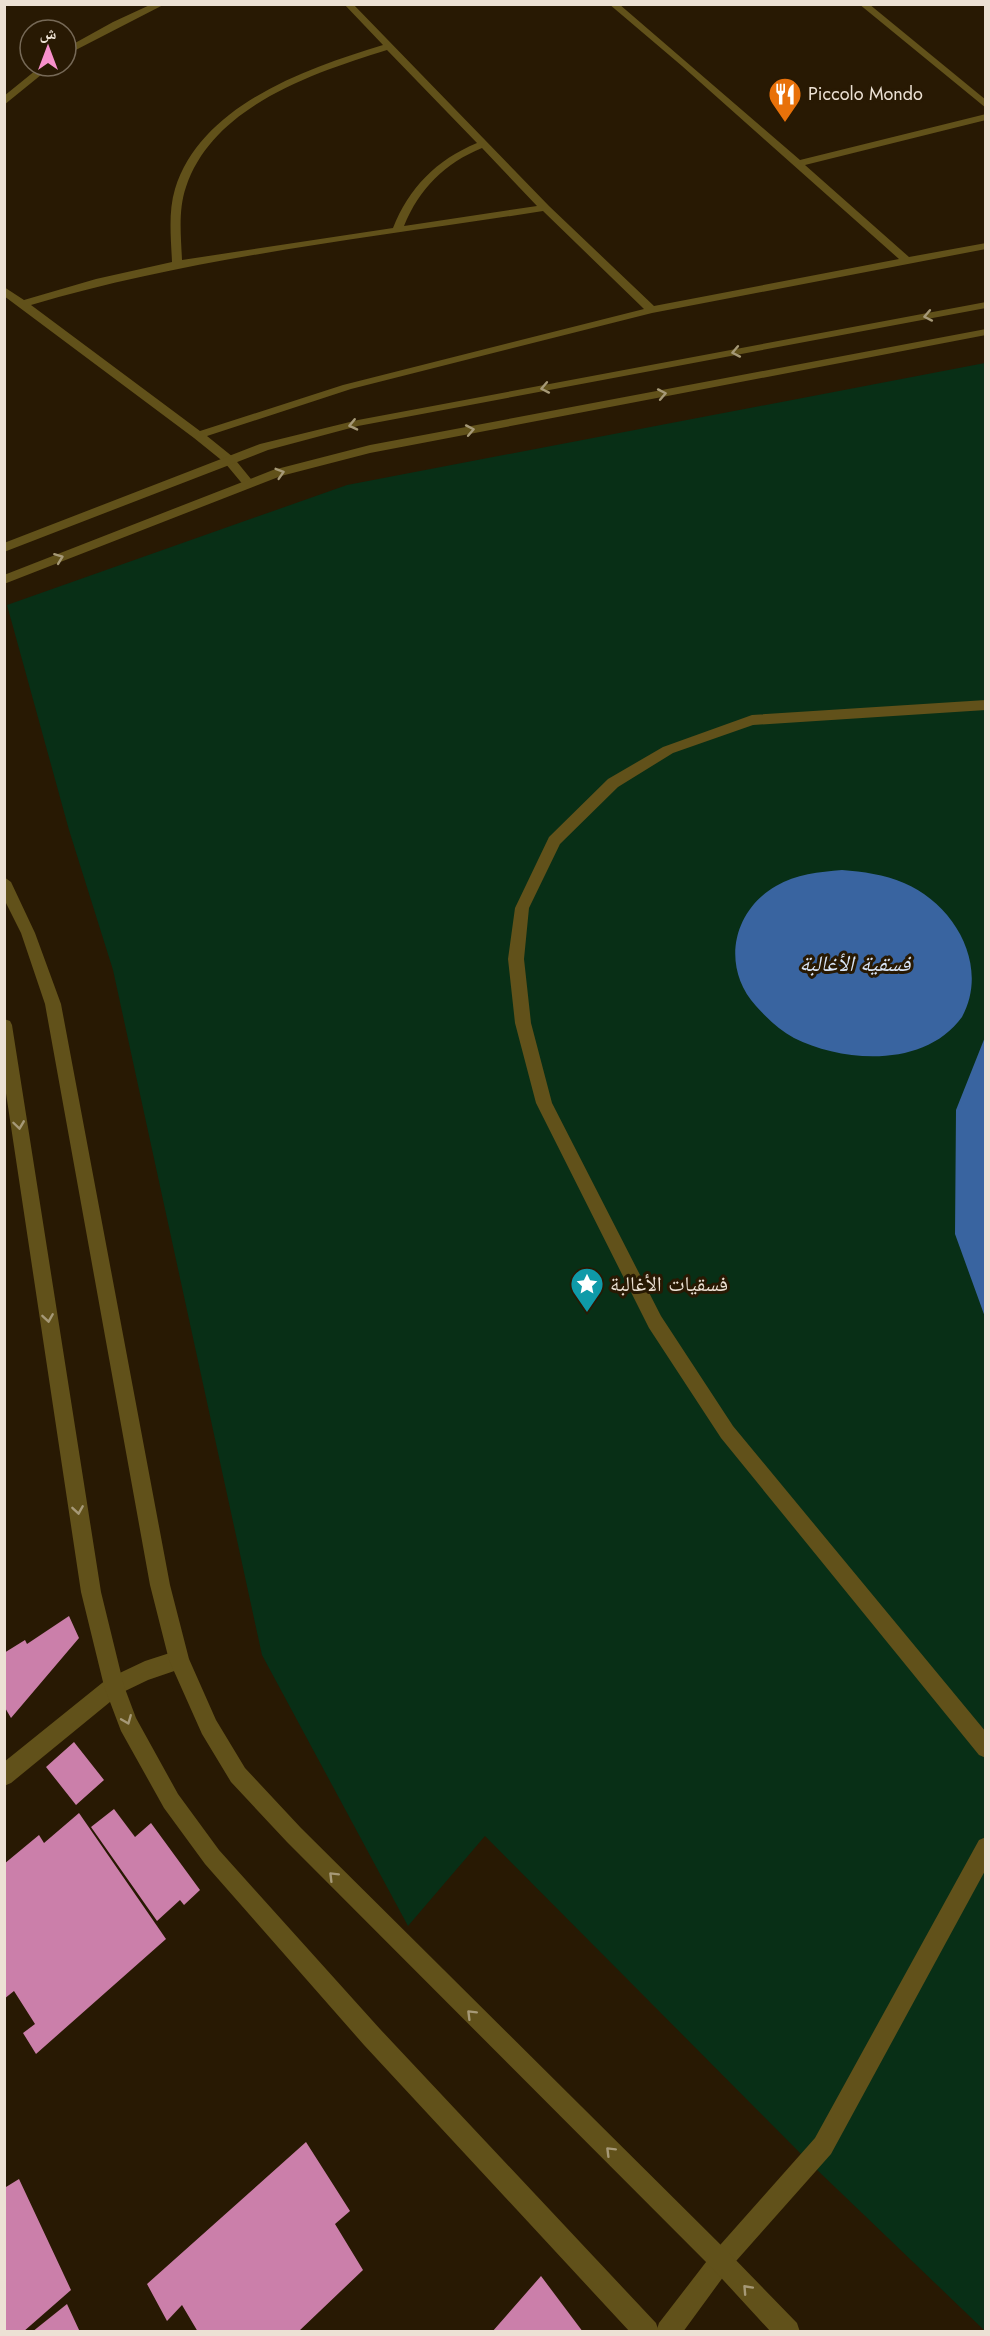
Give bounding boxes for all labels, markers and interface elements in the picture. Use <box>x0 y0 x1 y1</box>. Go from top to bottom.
north arrow <box>18 18 78 78</box>
text: ش <box>40 22 57 45</box>
restaurant icon: Piccolo Mondo <box>767 76 803 123</box>
place label: Piccolo Mondo <box>808 81 923 107</box>
one-way arrow <box>923 309 933 322</box>
one-way arrow <box>732 345 742 358</box>
one-way arrow <box>540 381 550 394</box>
one-way arrow <box>657 388 666 400</box>
one-way arrow <box>348 417 358 430</box>
one-way arrow <box>465 424 475 437</box>
one-way arrow <box>274 468 285 480</box>
one-way arrow <box>53 553 64 566</box>
water label: فسقية الأغالبة <box>799 947 912 979</box>
one-way arrow <box>12 1120 24 1129</box>
place icon: فسقيات الأغالبة <box>569 1266 605 1313</box>
place label: فسقيات الأغالبة <box>610 1269 728 1299</box>
one-way arrow <box>41 1313 53 1322</box>
one-way arrow <box>72 1506 84 1515</box>
one-way arrow <box>120 1714 132 1725</box>
one-way arrow <box>330 1872 341 1883</box>
one-way arrow <box>468 2010 479 2021</box>
one-way arrow <box>606 2147 617 2158</box>
one-way arrow <box>744 2285 755 2296</box>

